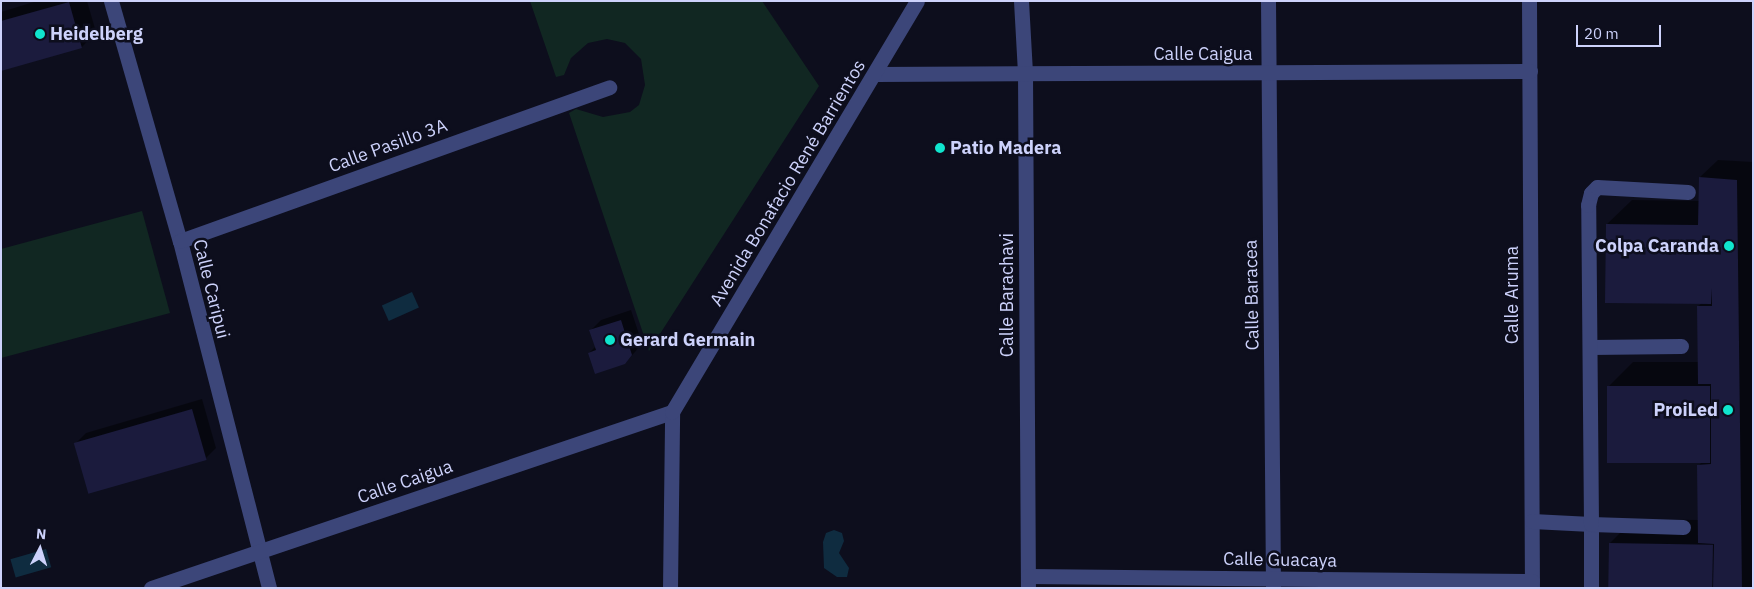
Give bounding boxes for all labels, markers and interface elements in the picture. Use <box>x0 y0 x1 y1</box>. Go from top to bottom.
scale bar <box>1579 15 1664 47</box>
place label: Heidelberg <box>50 23 143 45</box>
text: 20 m <box>1584 24 1619 43</box>
marker: Heidelberg <box>34 28 46 40</box>
street label: Calle Caigua <box>1153 43 1253 65</box>
street label: Avenida Bonafacio René Barrientos <box>706 56 870 310</box>
street label: Calle Pasillo 3A <box>326 115 450 177</box>
place label: Patio Madera <box>950 137 1061 159</box>
marker: Patio Madera <box>934 142 946 154</box>
street label: Calle Barachavi <box>996 233 1018 357</box>
place label: Colpa Caranda <box>1595 235 1719 257</box>
street label: Calle Caripui <box>188 237 234 341</box>
street label: Calle Baracea <box>1240 240 1264 350</box>
marker: Colpa Caranda <box>1723 240 1735 252</box>
street label: Calle Aruma <box>1501 246 1523 344</box>
place label: Gerard Germain <box>620 329 755 351</box>
marker: Gerard Germain <box>604 334 616 346</box>
place label: ProiLed <box>1653 399 1718 421</box>
marker: ProiLed <box>1722 404 1734 416</box>
street label: Calle Caigua <box>355 456 455 508</box>
north arrow <box>15 524 65 574</box>
text: N <box>35 525 47 543</box>
street label: Calle Guacaya <box>1223 548 1337 572</box>

